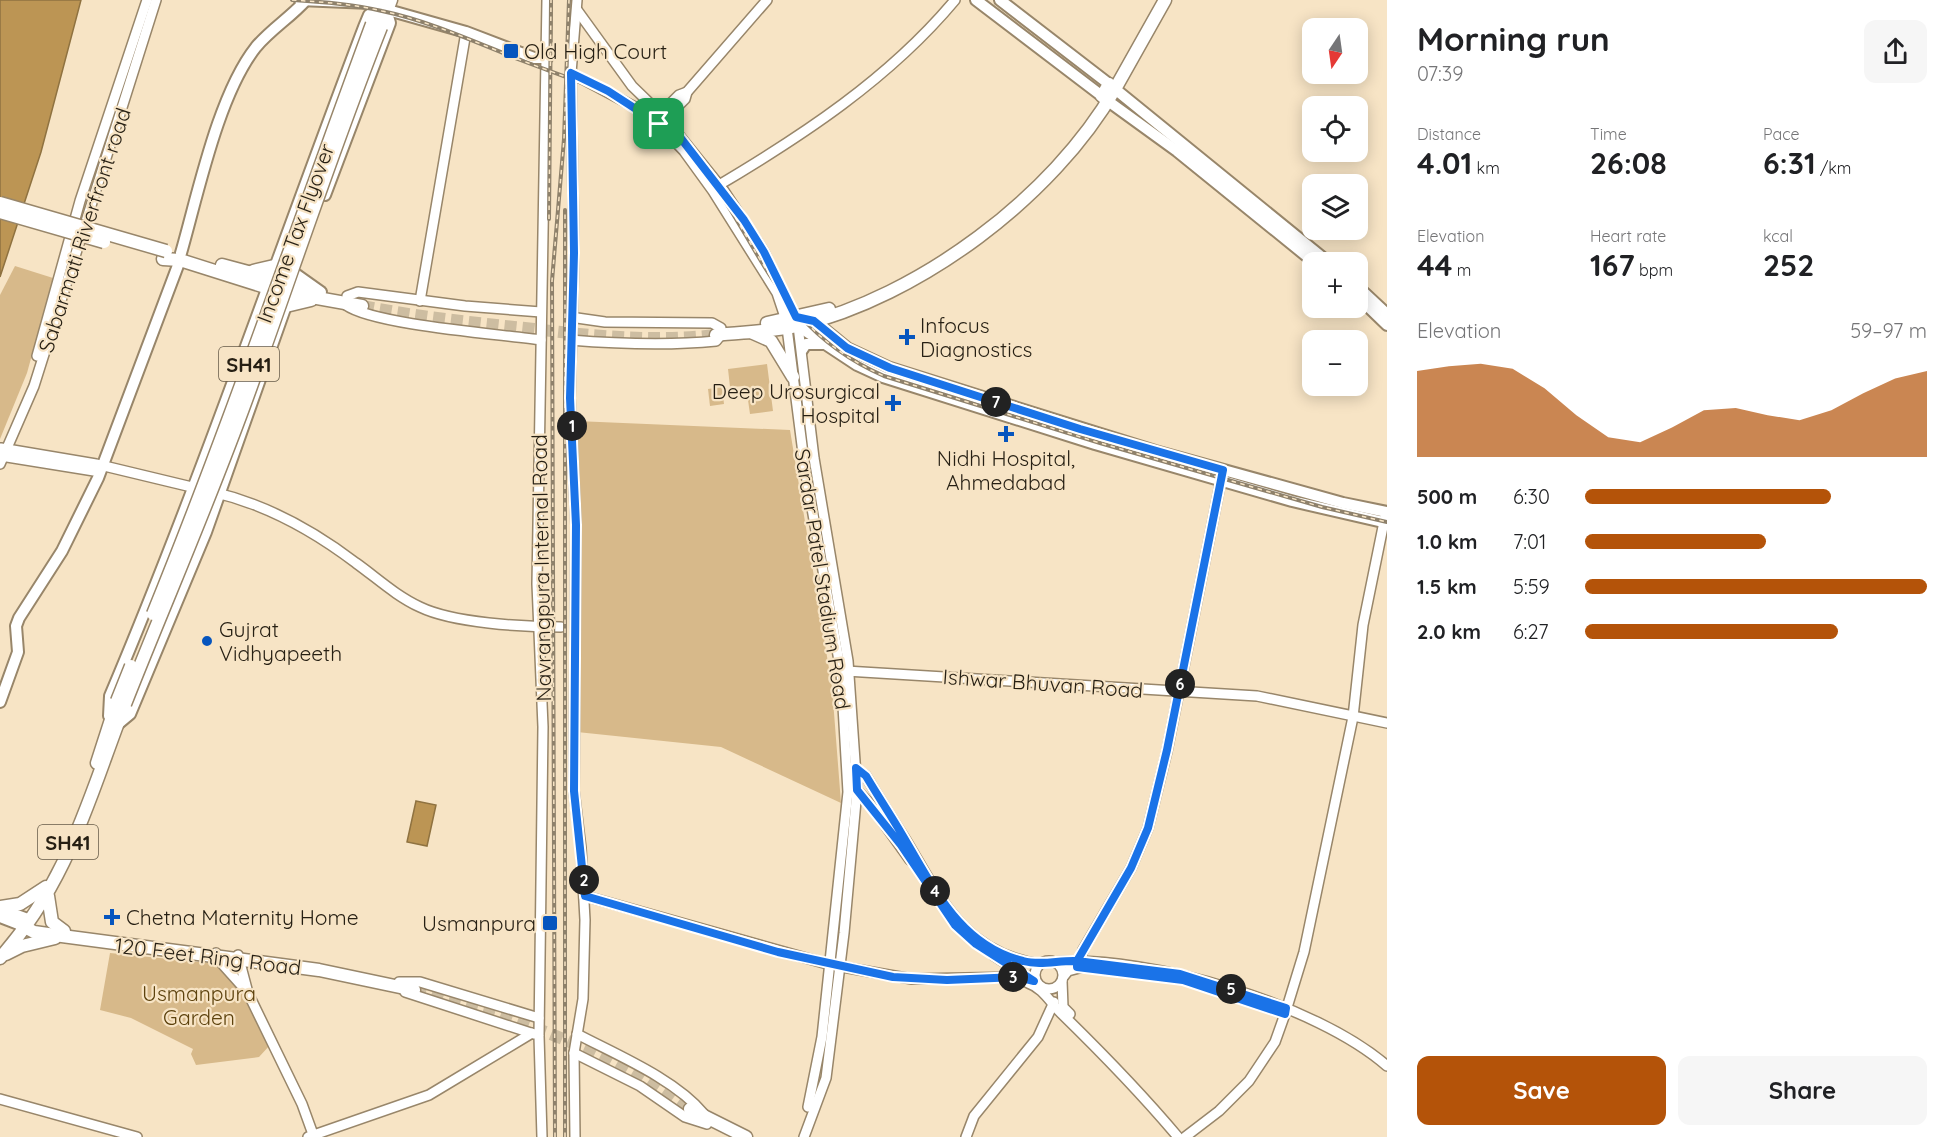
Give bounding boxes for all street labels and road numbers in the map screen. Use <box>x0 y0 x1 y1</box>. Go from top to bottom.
street label: Sabarmati Riverfront road <box>32 105 136 355</box>
street label: Income Tax Flyover <box>251 140 339 326</box>
road number: SH41 <box>219 347 279 381</box>
street label: Navrangpura Internal Road <box>526 434 556 702</box>
street label: Sardar Patel Stadium Road <box>790 447 856 711</box>
street label: Ishwar Bhuvan Road <box>942 663 1144 703</box>
road number: SH41 <box>38 825 98 859</box>
street label: 120 Feet Ring Road <box>113 932 303 980</box>

